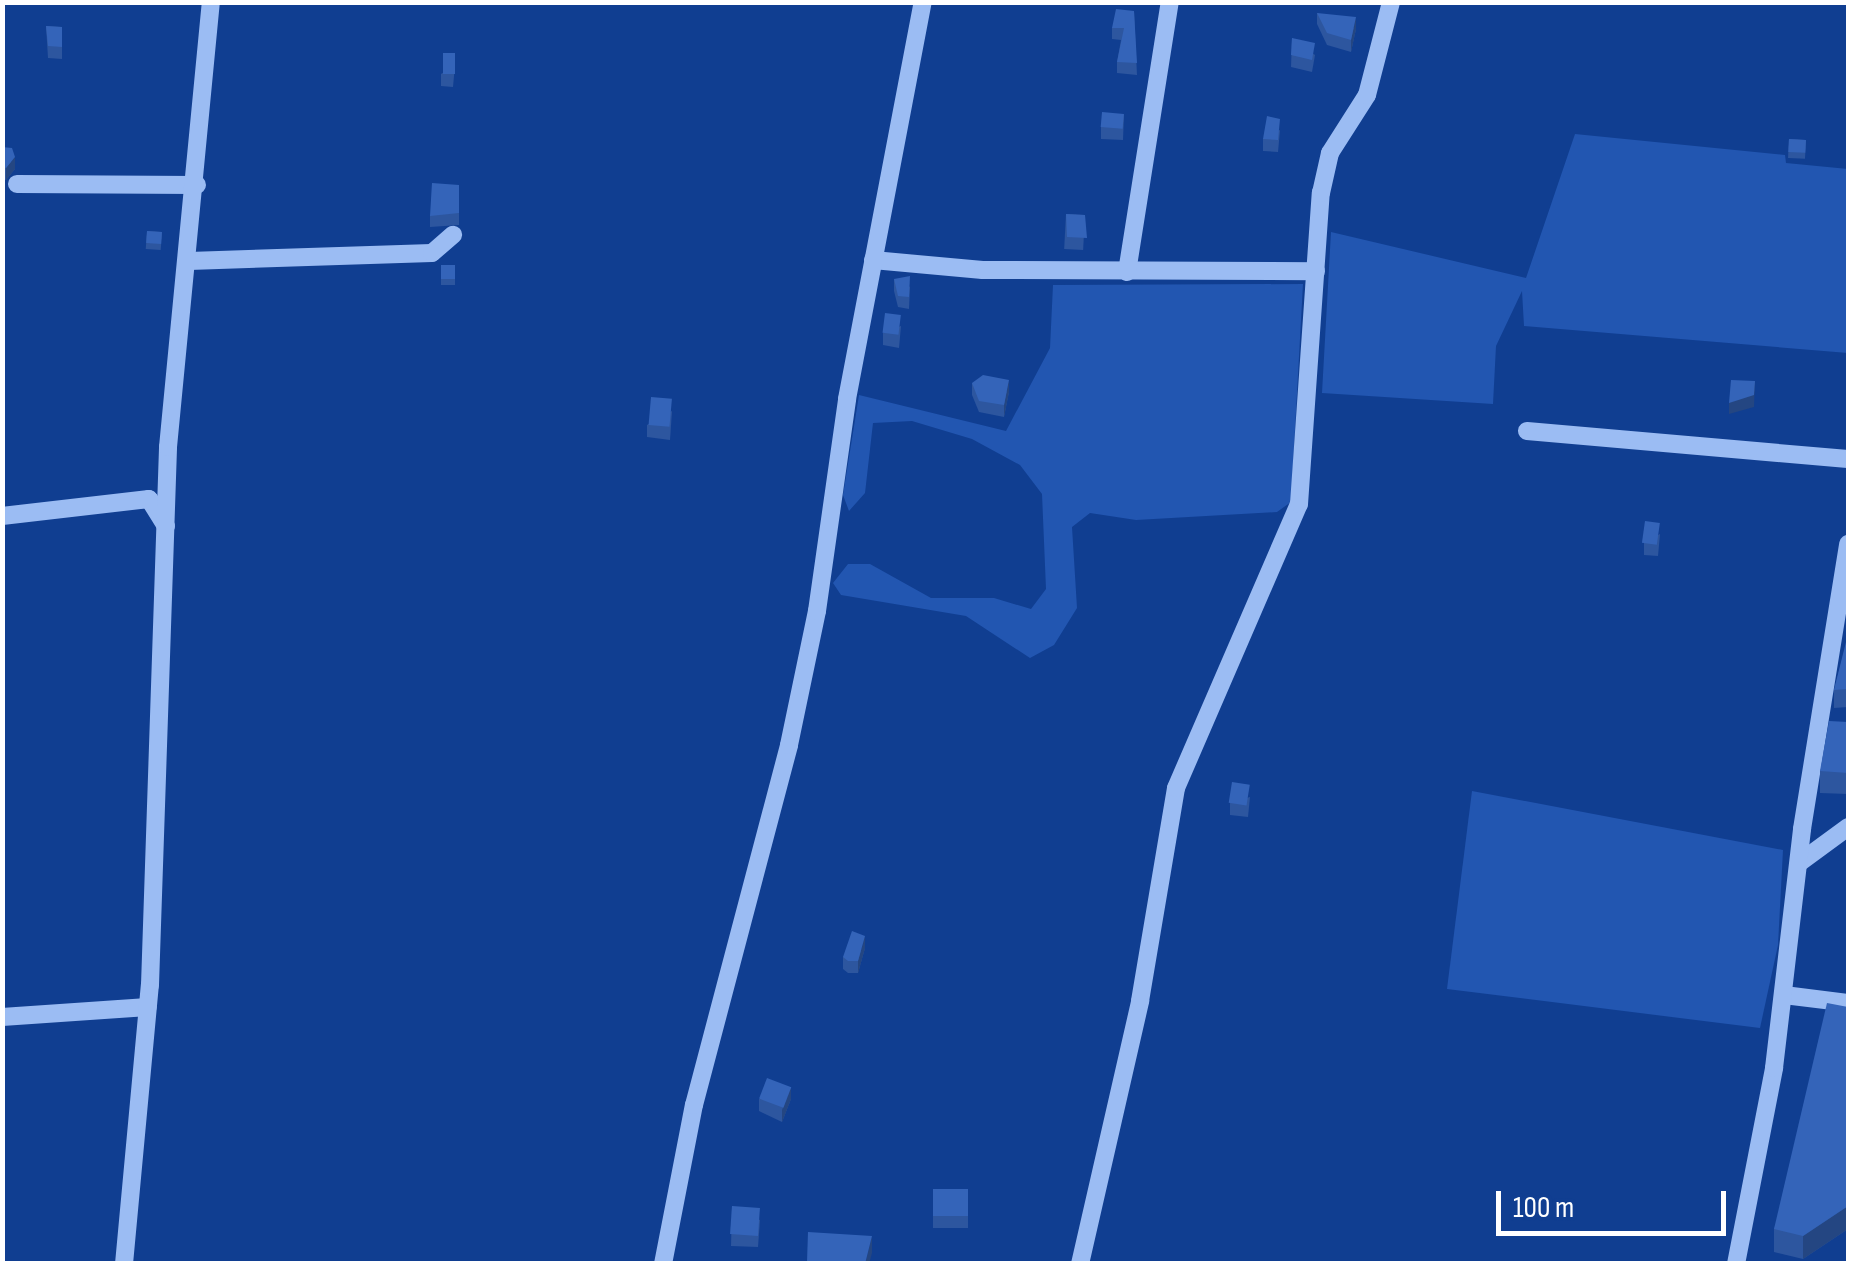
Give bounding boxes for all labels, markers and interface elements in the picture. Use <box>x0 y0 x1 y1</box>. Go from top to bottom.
scale bar <box>1501 1171 1731 1233</box>
text: 100 m <box>1513 1190 1574 1226</box>

